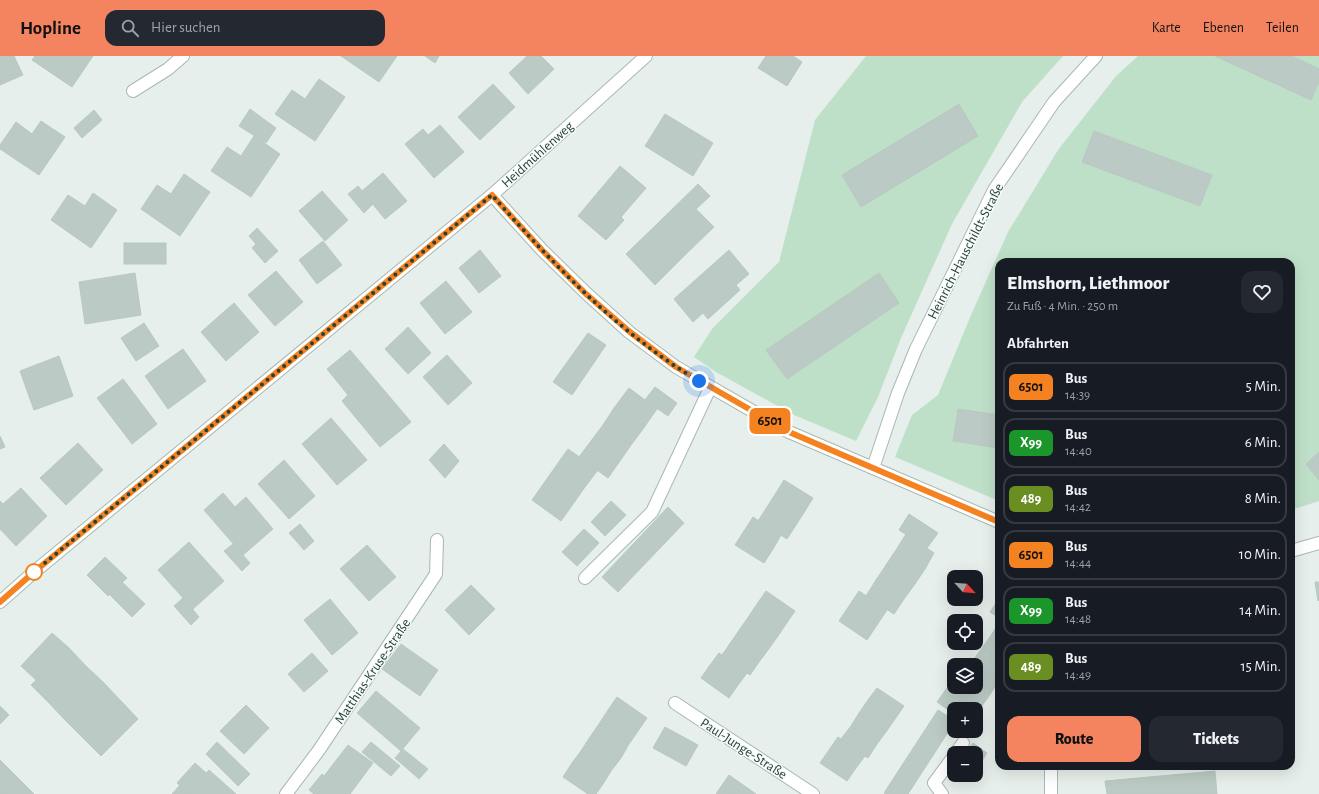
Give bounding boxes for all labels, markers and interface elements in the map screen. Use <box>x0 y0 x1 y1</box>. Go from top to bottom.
search box <box>105 10 385 46</box>
icon: search <box>119 17 141 39</box>
text: Hopline <box>20 19 81 38</box>
text: Hier suchen <box>151 20 221 35</box>
text: Karte <box>1152 21 1181 35</box>
text: Ebenen <box>1203 21 1244 35</box>
text: Teilen <box>1266 21 1299 35</box>
street label: Heidmühlenweg <box>499 119 576 190</box>
street label: Heinrich-Hauschildt-Straße <box>926 181 1006 322</box>
button: heart <box>1241 271 1283 313</box>
text: Elmshorn, Liethmoor <box>1007 274 1169 293</box>
text: Zu Fuß · 4 Min. · 250 m <box>1007 300 1118 313</box>
text: Abfahrten <box>1007 336 1069 351</box>
your location <box>689 371 709 391</box>
text: Bus <box>1065 371 1087 386</box>
text: 5 Min. <box>1246 379 1281 394</box>
text: 6501 <box>1018 380 1044 394</box>
text: 14:39 <box>1065 389 1090 402</box>
line badge: 6501 <box>742 408 798 434</box>
text: 6501 <box>757 414 783 428</box>
text: Bus <box>1065 427 1087 442</box>
text: 6 Min. <box>1245 435 1281 450</box>
text: X99 <box>1020 436 1042 450</box>
text: 14:40 <box>1065 445 1092 458</box>
text: Bus <box>1065 483 1087 498</box>
text: 8 Min. <box>1245 491 1281 506</box>
text: 489 <box>1021 492 1041 506</box>
text: 14:42 <box>1065 501 1091 514</box>
text: Bus <box>1065 539 1087 554</box>
text: 10 Min. <box>1239 547 1281 562</box>
text: 6501 <box>1018 548 1044 562</box>
text: 14:44 <box>1065 557 1091 570</box>
unlabelled marker <box>25 563 43 581</box>
north arrow <box>947 570 983 606</box>
map controls <box>947 570 983 782</box>
text: Bus <box>1065 595 1087 610</box>
text: 14 Min. <box>1240 603 1281 618</box>
text: X99 <box>1020 604 1042 618</box>
text: 14:48 <box>1065 613 1091 626</box>
button: locate <box>947 614 983 650</box>
street label: Matthias-Kruse-Straße <box>332 616 413 727</box>
text: Bus <box>1065 651 1087 666</box>
button: layers <box>947 658 983 694</box>
text: 15 Min. <box>1240 659 1281 674</box>
text: 489 <box>1021 660 1041 674</box>
text: 14:49 <box>1065 669 1091 682</box>
button: + <box>947 702 983 738</box>
street label: Paul-Junge-Straße <box>698 716 789 782</box>
button: Route <box>1007 716 1141 762</box>
button: Tickets <box>1149 716 1283 762</box>
button: − <box>947 746 983 782</box>

